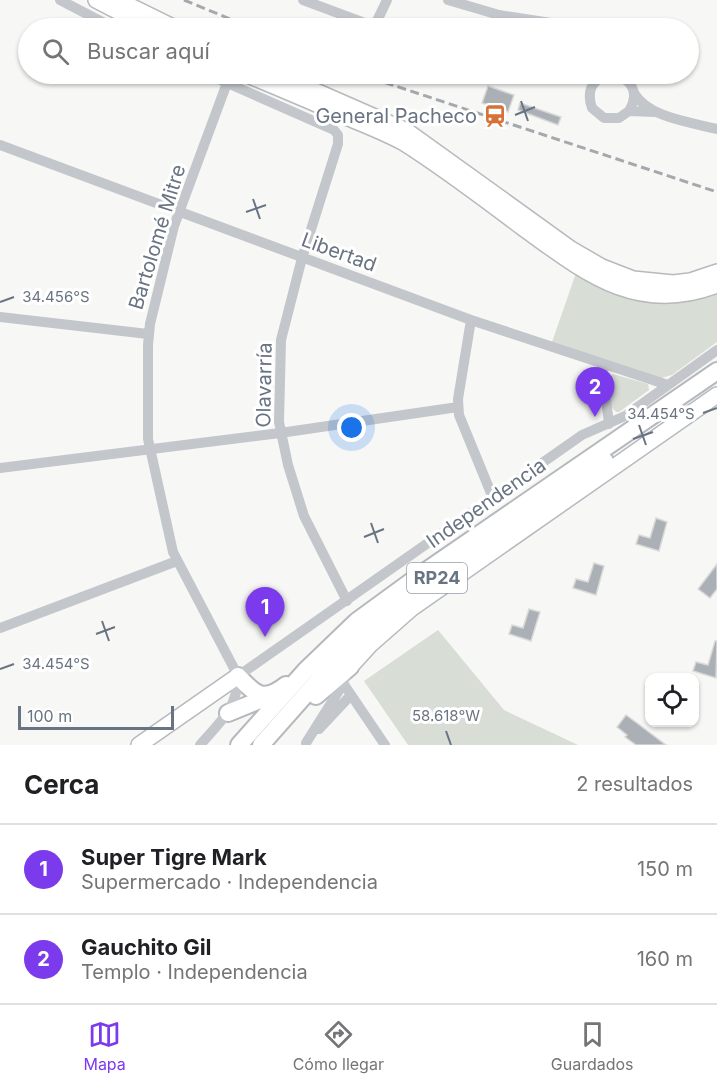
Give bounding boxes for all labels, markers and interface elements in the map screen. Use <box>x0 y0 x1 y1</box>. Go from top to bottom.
search box <box>18 18 699 84</box>
icon: search <box>39 35 72 68</box>
text: Buscar aquí <box>87 38 210 64</box>
station icon: General Pacheco <box>482 103 508 129</box>
place label: General Pacheco <box>315 104 477 128</box>
street label: Bartolomé Mitre <box>124 162 190 312</box>
street label: Libertad <box>298 227 380 277</box>
text: 34.456°S <box>22 287 90 306</box>
street label: Olavarría <box>251 342 277 428</box>
pin: 2 <box>576 368 614 417</box>
text: 34.454°S <box>627 404 695 423</box>
your location <box>337 413 366 442</box>
street label: Independencia <box>422 453 550 553</box>
road number: RP24 <box>407 563 467 593</box>
pin: 1 <box>246 588 284 637</box>
text: 34.454°S <box>22 654 90 673</box>
map controls <box>645 673 699 727</box>
button: locate <box>645 673 699 727</box>
scale bar <box>18 703 174 730</box>
text: 100 m <box>27 706 72 726</box>
text: 58.618°W <box>412 706 480 725</box>
text: Cerca <box>24 769 99 800</box>
text: 2 resultados <box>576 772 693 796</box>
text: Super Tigre Mark <box>81 844 267 870</box>
text: 1 <box>39 857 48 881</box>
text: 150 m <box>637 857 693 881</box>
text: Supermercado · Independencia <box>81 870 378 894</box>
text: Gauchito Gil <box>81 934 212 960</box>
text: 2 <box>37 947 50 971</box>
text: 160 m <box>637 947 693 971</box>
text: Templo · Independencia <box>81 960 308 984</box>
tab: Mapa <box>83 1018 126 1074</box>
tab: Cómo llegar <box>293 1018 384 1074</box>
tab: Guardados <box>551 1018 634 1074</box>

